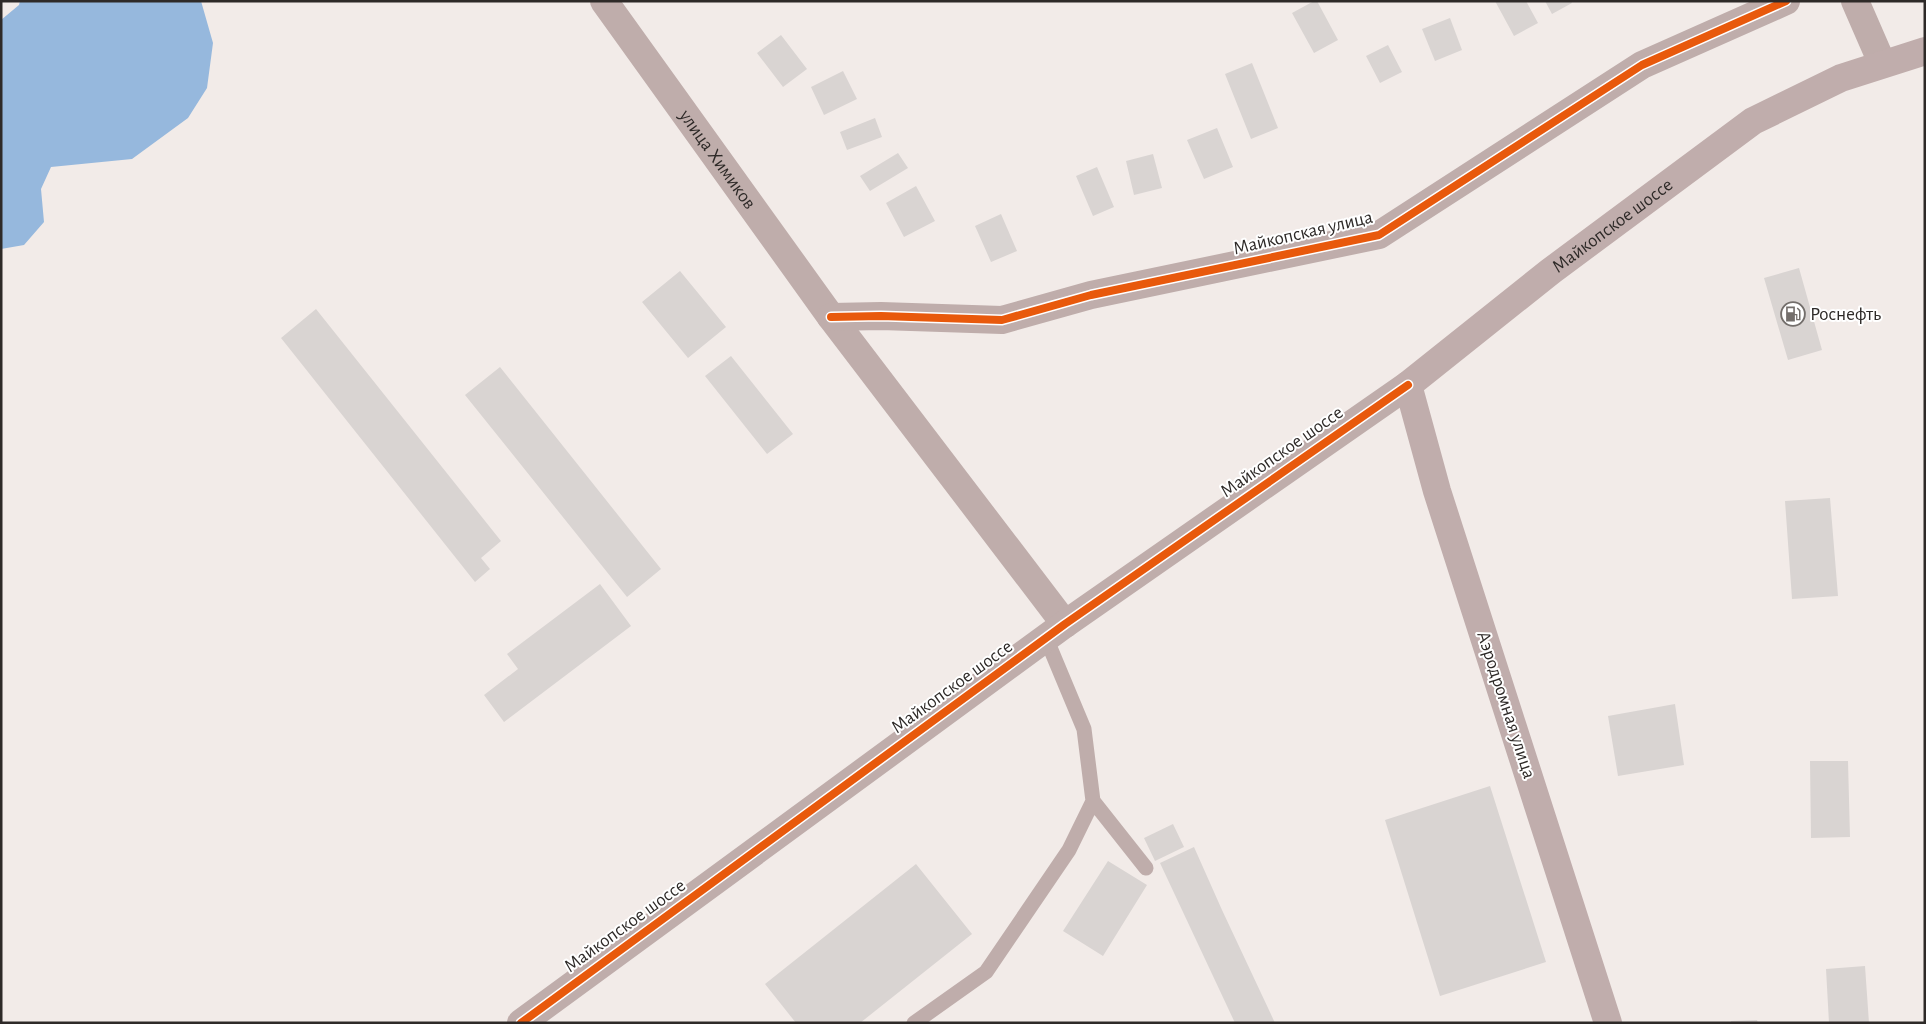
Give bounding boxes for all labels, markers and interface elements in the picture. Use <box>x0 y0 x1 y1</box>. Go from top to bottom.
street label: улица Химиков <box>675 105 760 213</box>
street label: Майкопское шоссе <box>1549 175 1676 276</box>
street label: Майкопская улица <box>1231 208 1375 258</box>
fuel station icon: Роснефть <box>1780 301 1806 327</box>
place label: Роснефть <box>1810 305 1881 324</box>
street label: Майкопское шоссе <box>1217 403 1347 501</box>
street label: Аэродромная улица <box>1473 629 1539 781</box>
street label: Майкопское шоссе <box>888 637 1016 737</box>
street label: Майкопское шоссе <box>561 876 689 976</box>

